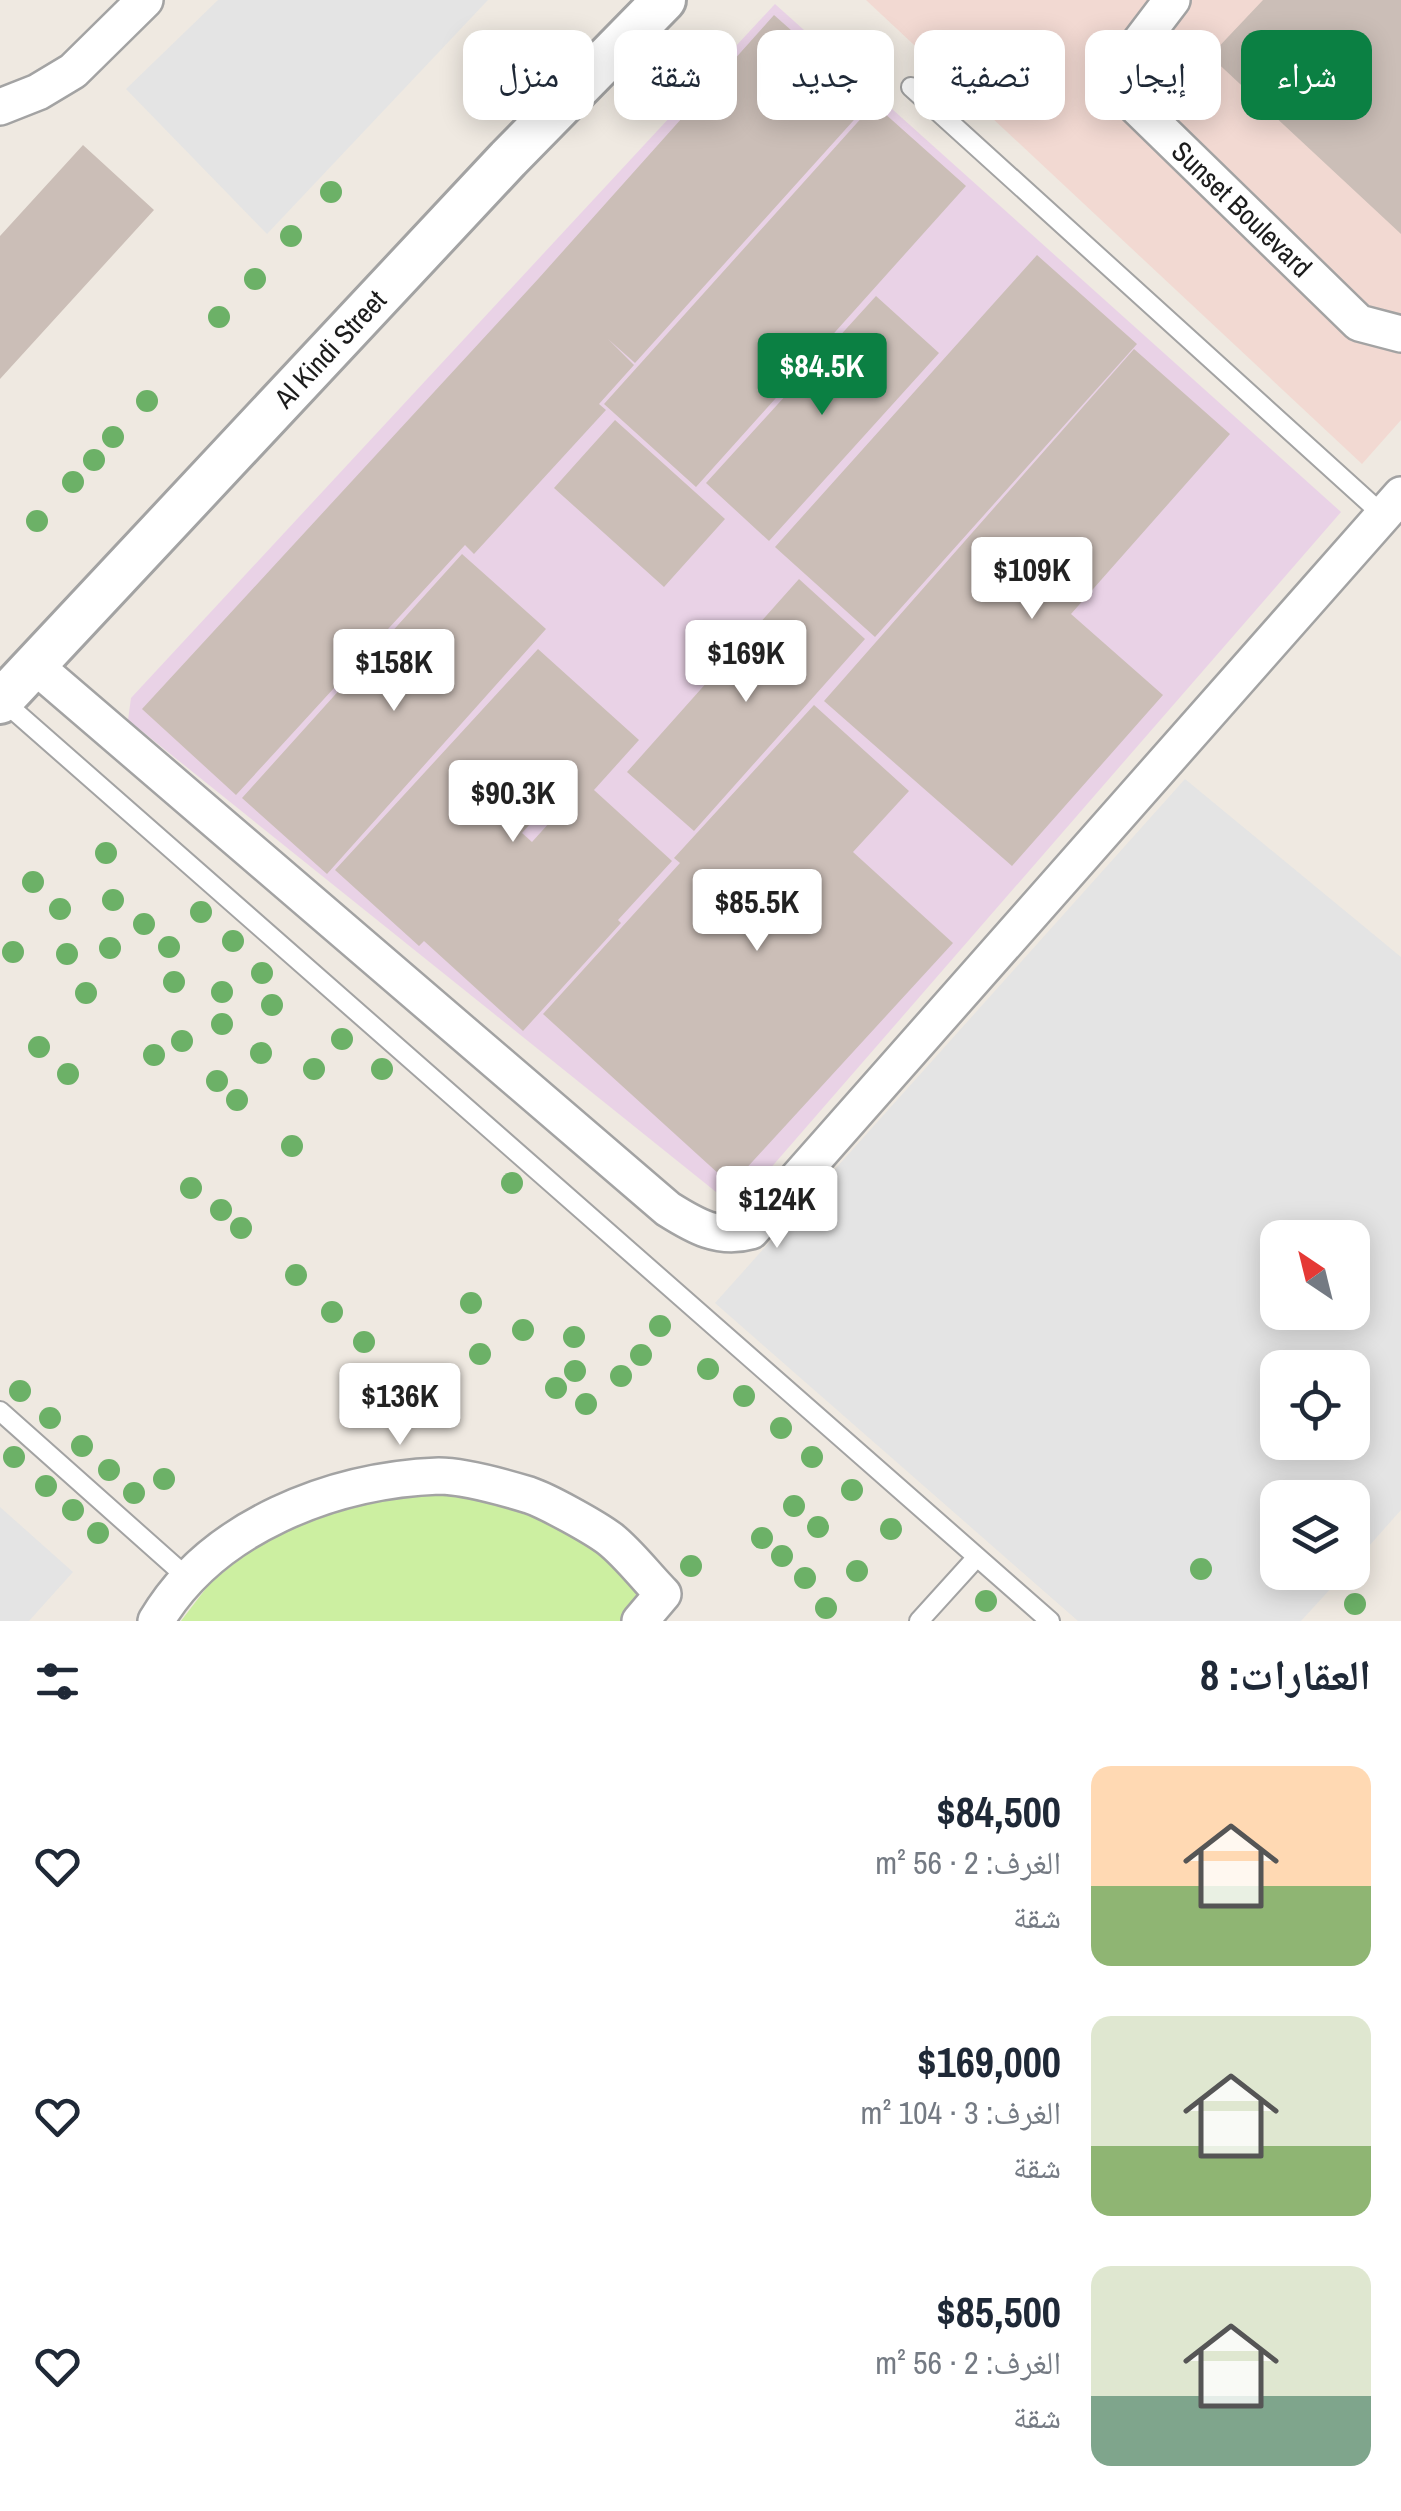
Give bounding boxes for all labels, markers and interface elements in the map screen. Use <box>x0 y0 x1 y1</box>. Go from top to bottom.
chip: منزل <box>463 30 594 120</box>
chip: شقة <box>614 30 737 120</box>
chip: جديد <box>757 30 894 120</box>
chip: تصفية <box>914 30 1065 120</box>
chip: إيجار <box>1085 30 1221 120</box>
chip: شراء <box>1241 30 1372 120</box>
street label: Sunset Boulevard <box>1164 132 1320 286</box>
street label: Al Kindi Street <box>265 282 394 417</box>
pin: $84.5K <box>741 333 903 418</box>
text: $84.5K <box>780 344 864 387</box>
pin: $109K <box>962 537 1102 622</box>
text: $109K <box>993 548 1071 591</box>
pin: $169K <box>676 620 816 705</box>
pin: $158K <box>324 629 464 714</box>
text: $169K <box>707 631 785 674</box>
text: $158K <box>355 640 433 683</box>
pin: $90.3K <box>432 760 594 845</box>
text: $90.3K <box>471 771 555 814</box>
pin: $85.5K <box>676 869 838 954</box>
text: $85.5K <box>715 880 799 923</box>
pin: $124K <box>707 1166 847 1251</box>
text: $124K <box>738 1177 816 1220</box>
north arrow <box>1260 1220 1370 1330</box>
map controls <box>1260 1220 1370 1590</box>
button: locate <box>1260 1350 1370 1460</box>
pin: $136K <box>330 1363 470 1448</box>
text: $136K <box>361 1374 439 1417</box>
button: layers <box>1260 1480 1370 1590</box>
text: العقارات: 8 <box>1200 1647 1371 1703</box>
icon: filters <box>30 1654 85 1709</box>
text: $84,500 <box>937 1784 1061 1840</box>
icon: home <box>1171 1806 1291 1926</box>
icon: heart <box>30 1839 85 1894</box>
text: الغرف: 2 · 56 m² <box>875 1841 1061 1884</box>
text: شقة <box>1013 1895 1061 1938</box>
text: $169,000 <box>917 2034 1061 2090</box>
icon: home <box>1171 2056 1291 2176</box>
icon: heart <box>30 2089 85 2144</box>
text: الغرف: 3 · 104 m² <box>861 2091 1061 2134</box>
text: شقة <box>1013 2145 1061 2188</box>
text: $85,500 <box>937 2284 1061 2340</box>
icon: home <box>1171 2306 1291 2426</box>
icon: heart <box>30 2339 85 2394</box>
text: الغرف: 2 · 56 m² <box>875 2341 1061 2384</box>
text: شقة <box>1013 2395 1061 2438</box>

